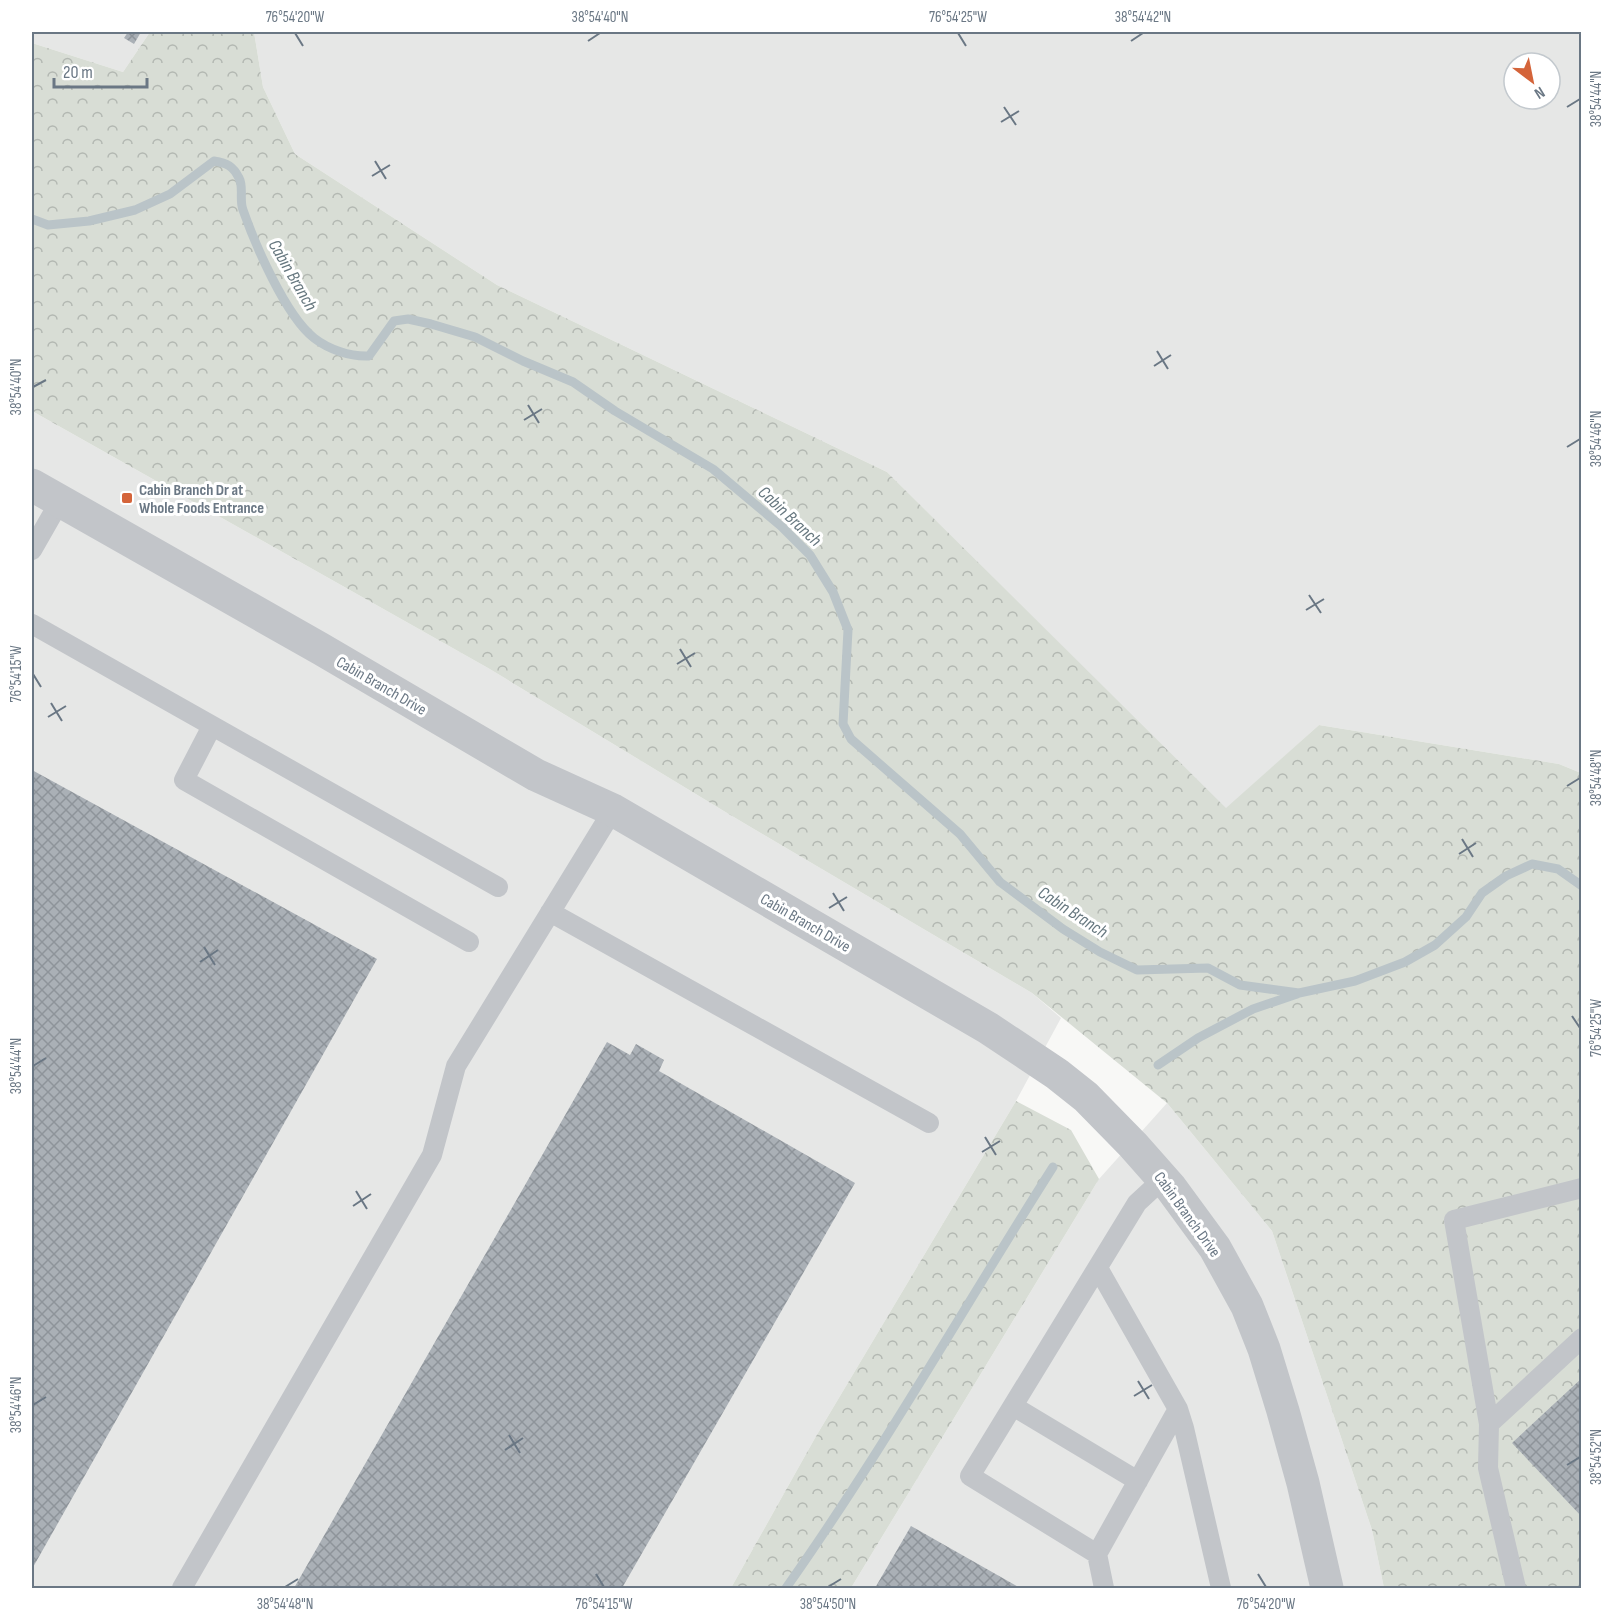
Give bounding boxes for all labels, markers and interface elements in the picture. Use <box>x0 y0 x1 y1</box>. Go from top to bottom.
text: 76°54'20"W <box>266 8 325 27</box>
text: 38°54'40"N <box>572 8 628 27</box>
text: 76°54'25"W <box>929 8 987 27</box>
text: 38°54'42"N <box>1115 8 1171 27</box>
scale bar <box>54 51 147 89</box>
north arrow <box>1502 51 1562 111</box>
text: 20 m <box>63 62 93 83</box>
text: 38°54'44"N <box>1587 71 1606 127</box>
text: N <box>1530 82 1548 103</box>
water label: Cabin Branch <box>264 236 322 315</box>
text: 38°54'40"N <box>7 359 26 415</box>
text: 38°54'46"N <box>1587 411 1606 467</box>
place label: Cabin Branch Dr at Whole Foods Entrance <box>139 481 264 518</box>
water label: Cabin Branch <box>754 482 826 551</box>
marker: Cabin Branch Dr at Whole Foods Entrance <box>120 491 134 505</box>
text: 76°54'15"W <box>7 645 26 703</box>
street label: Cabin Branch Drive <box>333 653 430 720</box>
text: 38°54'48"N <box>1587 750 1606 806</box>
water label: Cabin Branch <box>1034 882 1112 943</box>
street label: Cabin Branch Drive <box>757 890 854 957</box>
text: 76°54'25"W <box>1587 999 1606 1057</box>
text: 38°54'44"N <box>7 1038 26 1094</box>
street label: Cabin Branch Drive <box>1149 1168 1224 1261</box>
text: 38°54'46"N <box>7 1377 26 1433</box>
text: 38°54'52"N <box>1587 1429 1606 1485</box>
text: 38°54'48"N <box>257 1595 313 1614</box>
text: 76°54'15"W <box>575 1595 633 1614</box>
text: 38°54'50"N <box>800 1595 856 1614</box>
text: 76°54'20"W <box>1237 1595 1296 1614</box>

